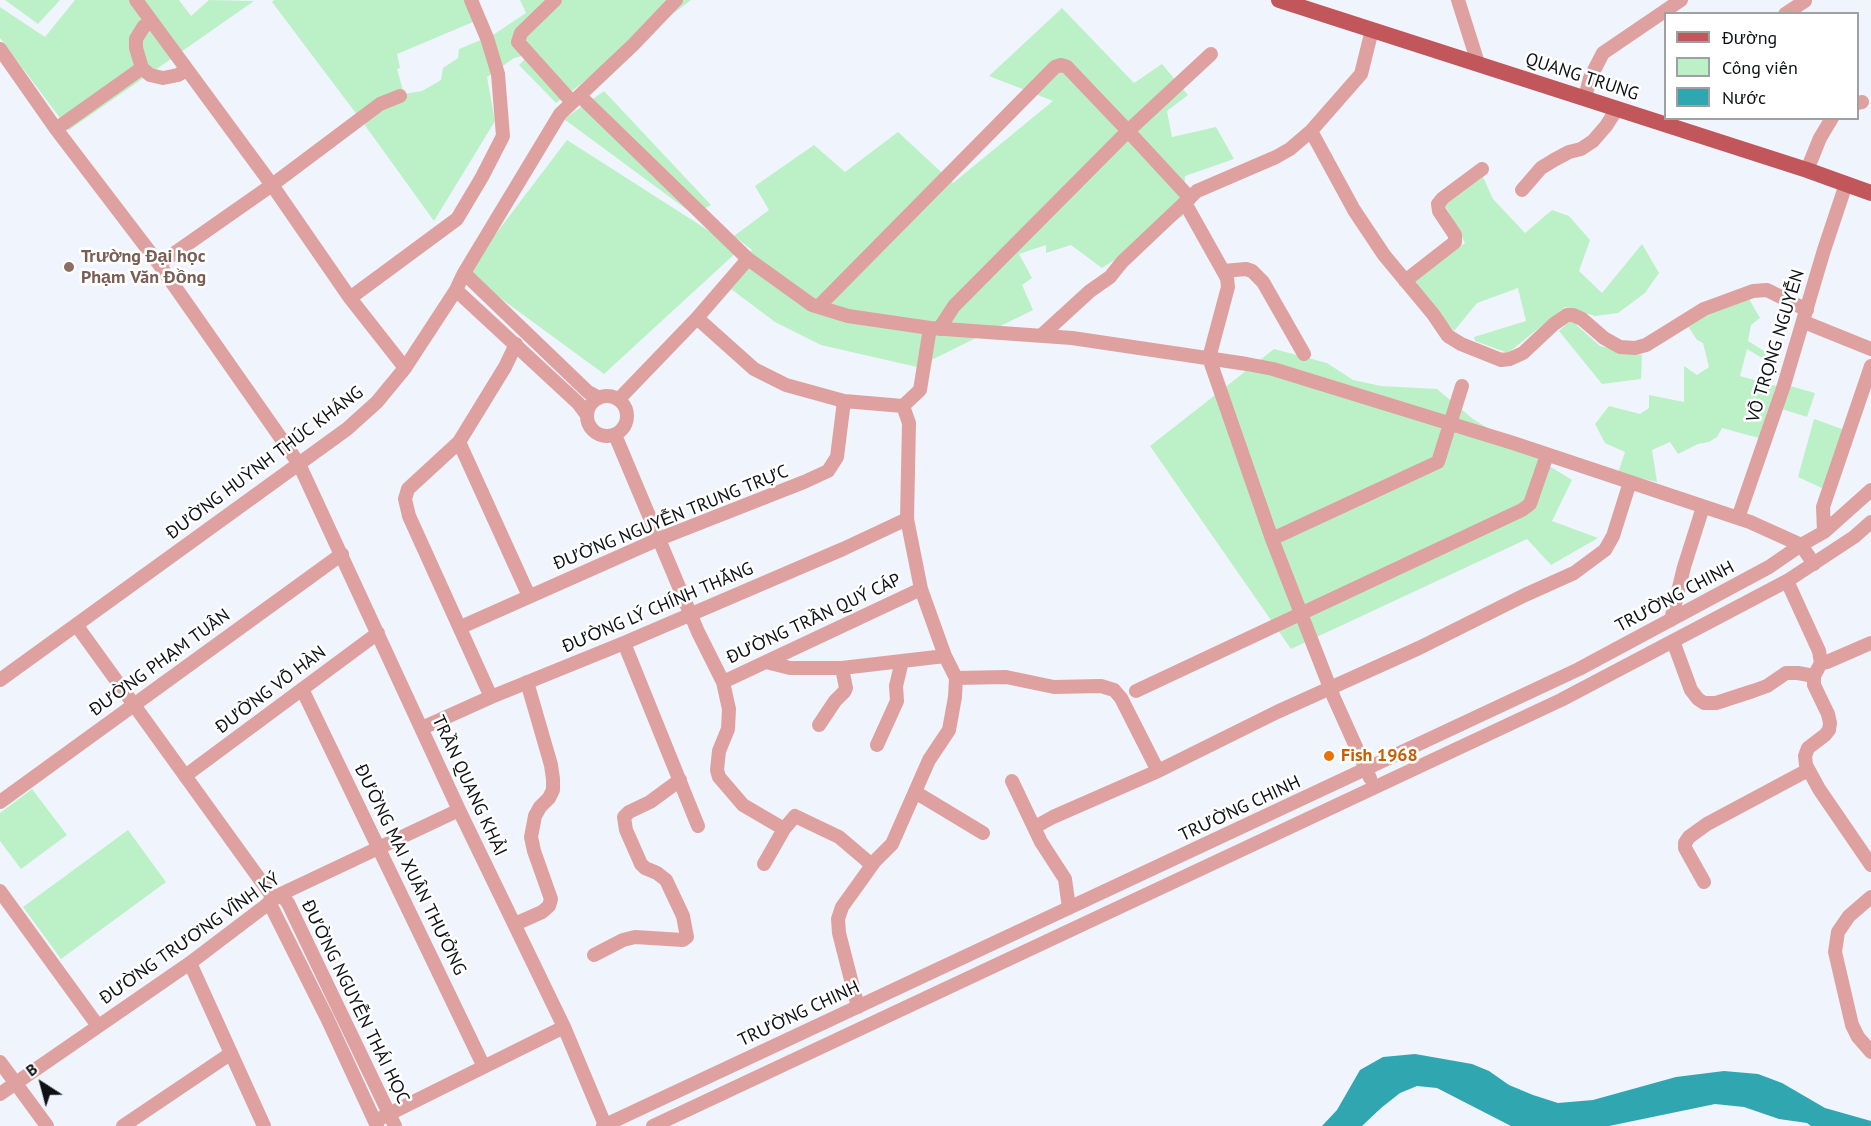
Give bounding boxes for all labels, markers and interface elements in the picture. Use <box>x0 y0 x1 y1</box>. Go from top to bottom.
legend <box>1664 12 1859 120</box>
text: Đường <box>1722 26 1777 49</box>
street label: QUANG TRUNG <box>1523 48 1641 106</box>
text: Công viên <box>1722 56 1798 79</box>
text: Nước <box>1722 86 1766 109</box>
place label: Trường Đại học Phạm Văn Đồng <box>81 246 206 288</box>
marker: Trường Đại học Phạm Văn Đồng <box>62 260 76 274</box>
street label: VÕ TRỌNG NGUYỄN <box>1742 267 1810 425</box>
street label: ĐƯỜNG HUỲNH THÚC KHÁNG <box>162 382 368 544</box>
street label: ĐƯỜNG NGUYỄN TRUNG TRỰC <box>551 461 791 575</box>
street label: TRƯỜNG CHINH <box>1612 557 1738 637</box>
street label: ĐƯỜNG LÝ CHÍNH THẮNG <box>559 558 757 658</box>
street label: ĐƯỜNG TRẦN QUÝ CÁP <box>724 569 904 669</box>
street label: ĐƯỜNG PHẠM TUÂN <box>86 605 234 721</box>
street label: ĐƯỜNG VÕ HÀN <box>212 642 330 738</box>
street label: TRẦN QUANG KHẢI <box>427 712 511 860</box>
place label: Fish 1968 <box>1341 745 1418 767</box>
marker: Fish 1968 <box>1322 749 1336 763</box>
street label: ĐƯỜNG MAI XUÂN THƯỞNG <box>350 761 470 979</box>
street label: TRƯỜNG CHINH <box>1176 771 1304 847</box>
street label: ĐƯỜNG TRƯƠNG VĨNH KÝ <box>96 869 284 1009</box>
street label: ĐƯỜNG NGUYỄN THÁI HỌC <box>296 897 414 1107</box>
street label: TRƯỜNG CHINH <box>735 976 863 1052</box>
north arrow <box>12 1054 72 1114</box>
text: B <box>22 1059 41 1080</box>

